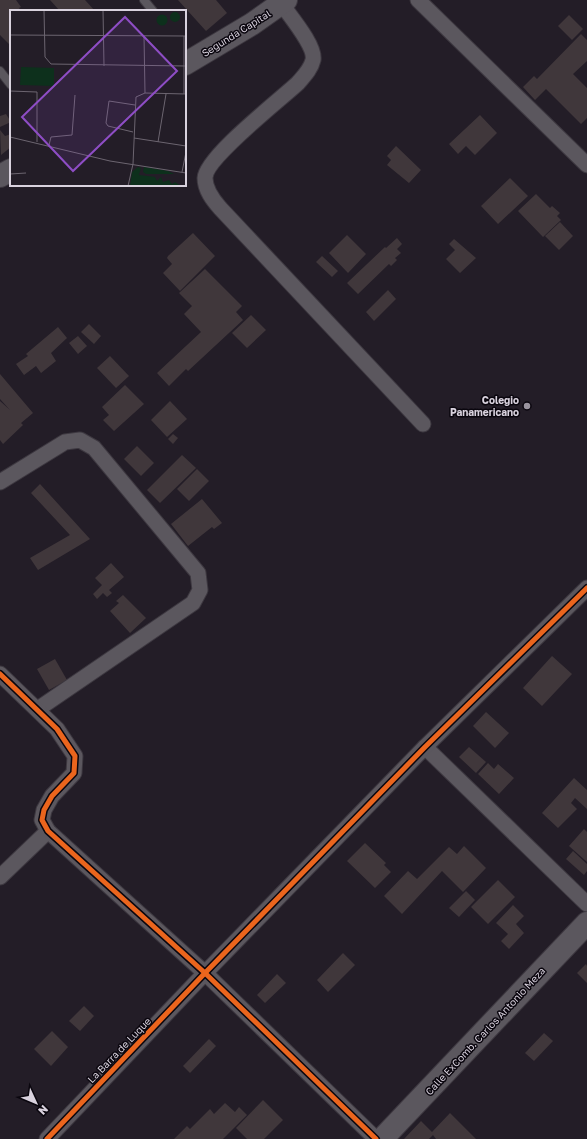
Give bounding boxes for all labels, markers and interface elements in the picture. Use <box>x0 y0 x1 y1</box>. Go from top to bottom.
street label: Segunda Capital <box>199 7 273 59</box>
inset map <box>10 10 186 186</box>
place label: Colegio Panamericano <box>450 394 519 418</box>
marker: Colegio Panamericano <box>522 401 532 411</box>
street label: Calle ExComb. Carlos Antonio Meza <box>423 965 547 1097</box>
street label: La Barra de Luque <box>85 1015 153 1085</box>
north arrow <box>16 1083 56 1123</box>
text: N <box>36 1103 51 1118</box>

